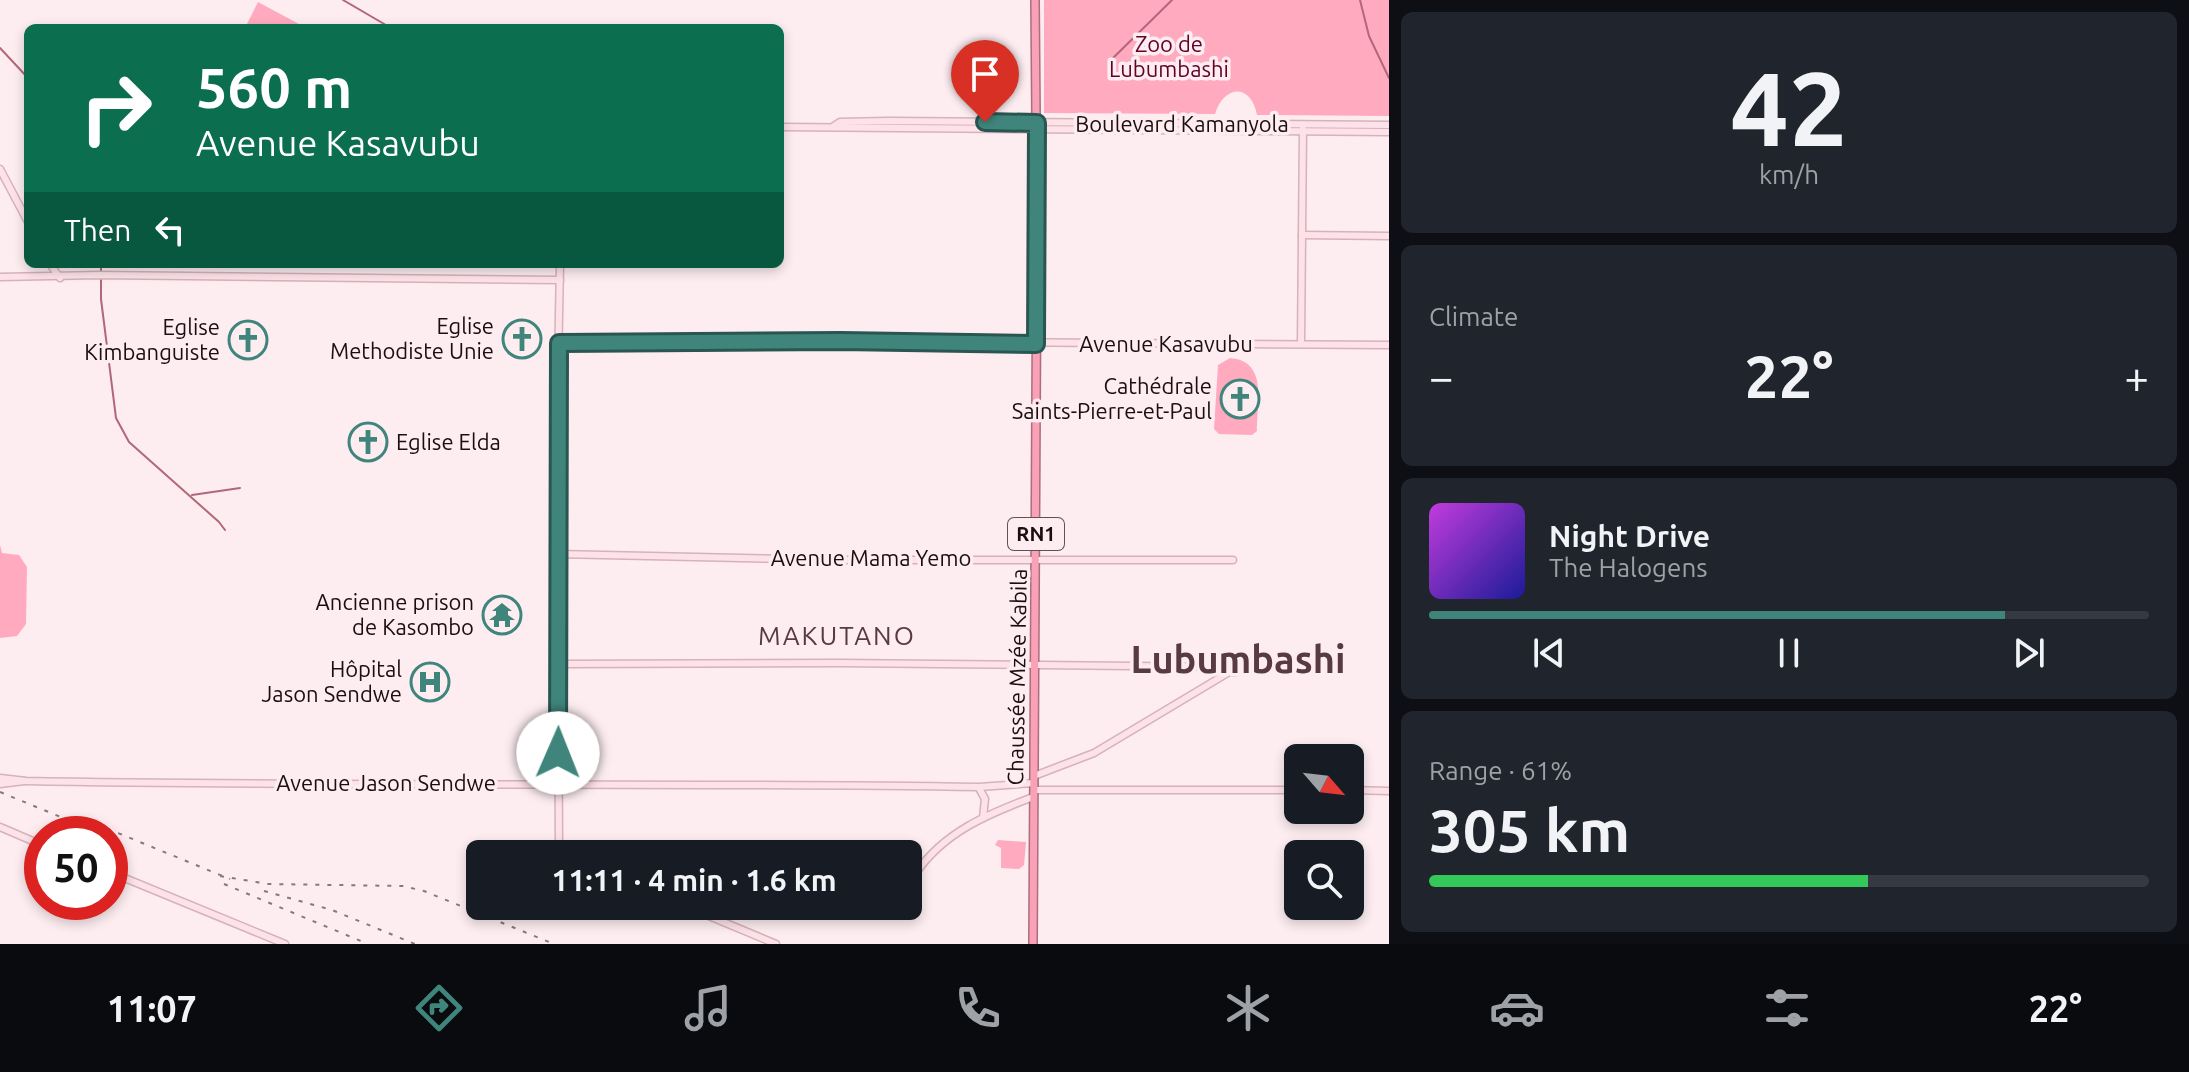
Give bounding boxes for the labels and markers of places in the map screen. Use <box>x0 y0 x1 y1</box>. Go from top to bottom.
pin <box>951 40 1019 122</box>
place label: Eglise Methodiste Unie <box>330 313 494 363</box>
place label: Eglise Kimbanguiste <box>84 314 220 364</box>
church icon: Eglise Methodiste Unie <box>501 318 543 360</box>
church icon: Eglise Kimbanguiste <box>227 319 269 361</box>
place label: Cathédrale Saints-Pierre-et-Paul <box>1012 373 1212 423</box>
church icon: Cathédrale Saints-Pierre-et-Paul <box>1219 378 1261 420</box>
church icon: Eglise Elda <box>347 421 389 463</box>
place label: Eglise Elda <box>396 429 501 454</box>
place label: Ancienne prison de Kasombo <box>316 589 474 639</box>
temple icon: Ancienne prison de Kasombo <box>481 594 523 636</box>
place label: Hôpital Jason Sendwe <box>262 656 402 706</box>
hospital icon: Hôpital Jason Sendwe <box>409 661 451 703</box>

